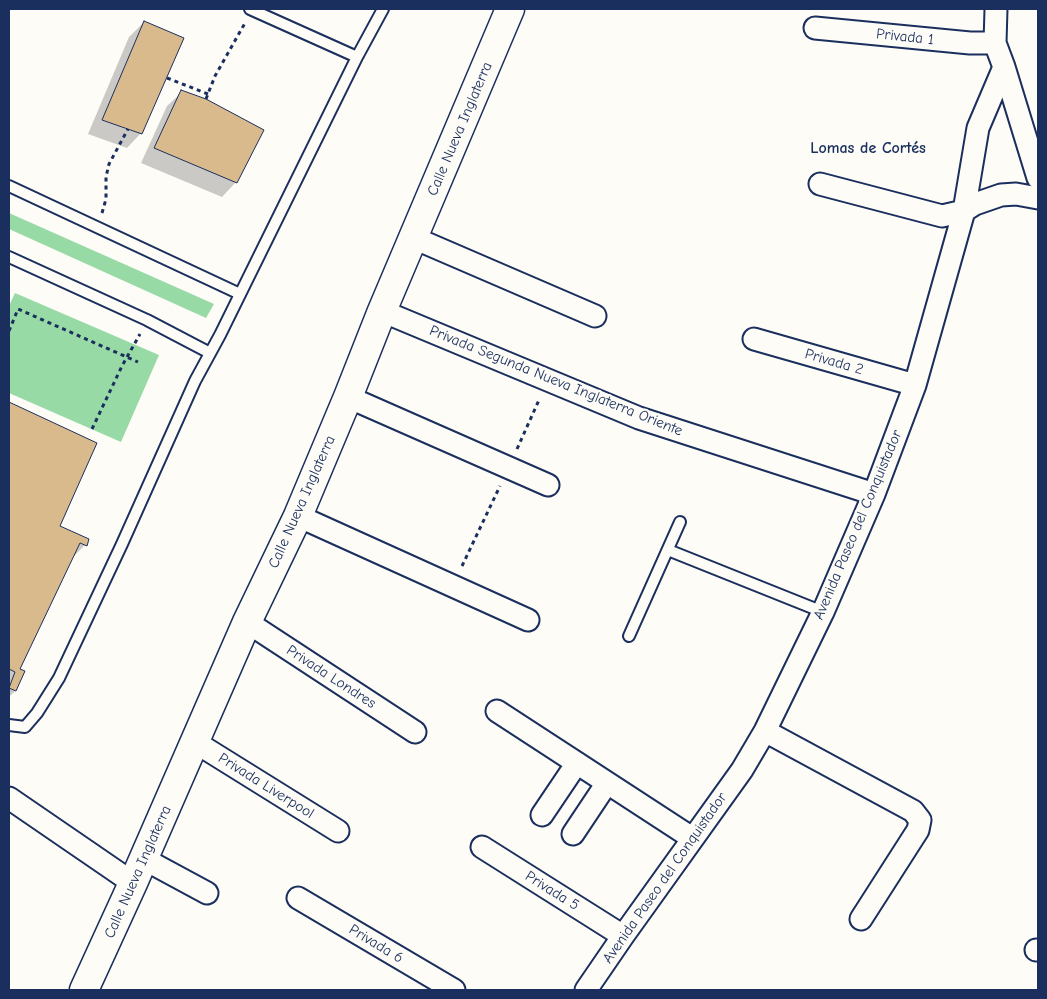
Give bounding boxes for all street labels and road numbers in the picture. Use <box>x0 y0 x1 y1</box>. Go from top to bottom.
street label: Privada 1 <box>875 25 935 49</box>
street label: Calle Nueva Inglaterra <box>424 59 496 199</box>
street label: Privada Segunda Nueva Inglaterra Oriente <box>427 322 685 440</box>
street label: Privada 2 <box>803 345 865 379</box>
street label: Avenida Paseo del Conquistador <box>810 427 906 623</box>
street label: Calle Nueva Inglaterra <box>265 433 339 571</box>
street label: Privada Londres <box>283 641 379 713</box>
street label: Privada Liverpool <box>215 749 317 823</box>
street label: Avenida Paseo del Conquistador <box>599 789 731 967</box>
street label: Calle Nueva Inglaterra <box>101 803 175 941</box>
street label: Privada 5 <box>522 867 582 915</box>
street label: Privada 6 <box>346 921 406 967</box>

